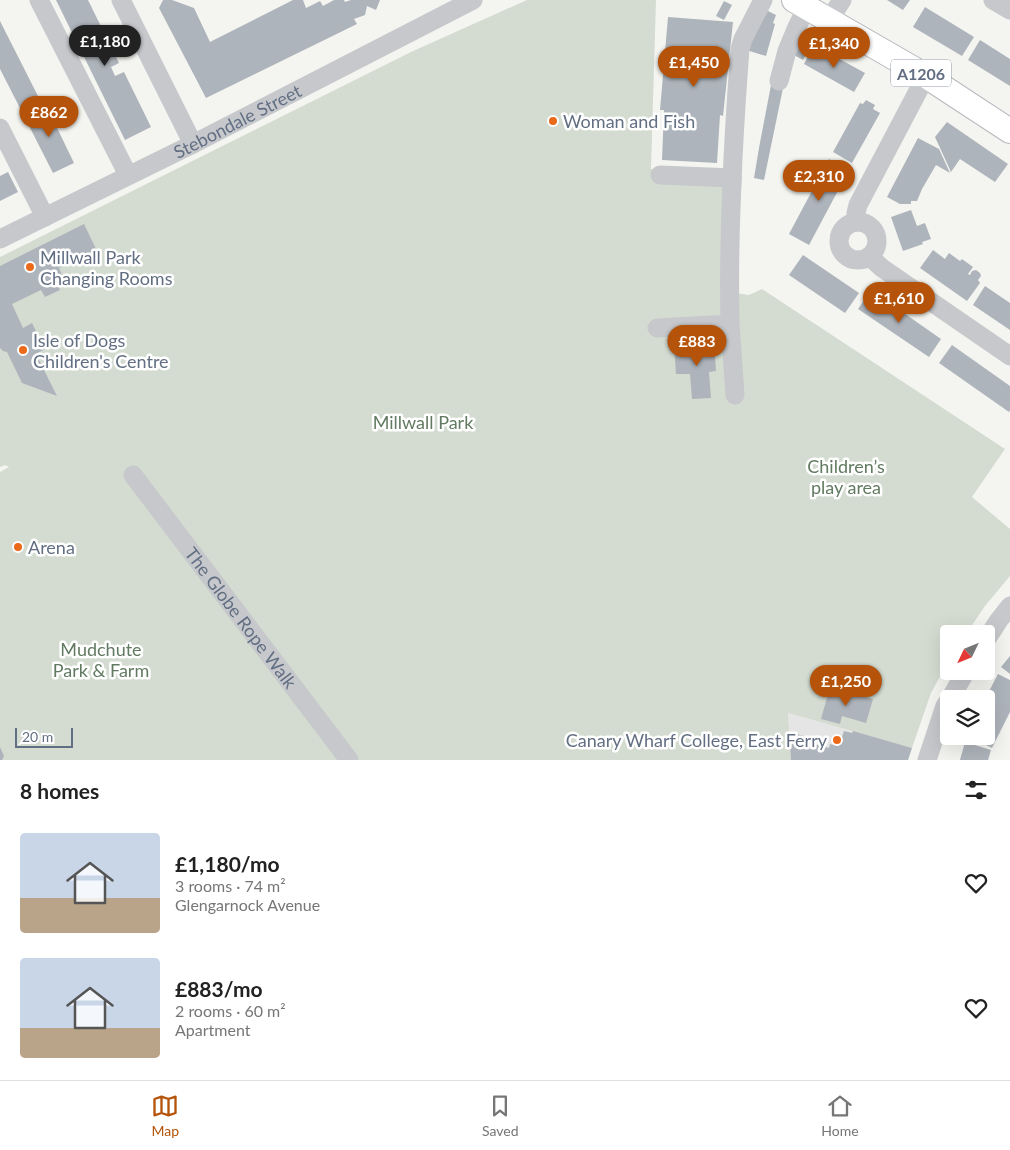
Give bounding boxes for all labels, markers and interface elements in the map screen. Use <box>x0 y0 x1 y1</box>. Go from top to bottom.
pin: £1,180 <box>64 24 146 67</box>
pin: £1,340 <box>793 27 875 69</box>
text: £1,180 <box>80 31 130 50</box>
text: £1,340 <box>809 33 859 52</box>
pin: £1,450 <box>653 46 735 88</box>
text: £1,450 <box>669 52 719 71</box>
road number: A1206 <box>891 59 951 86</box>
street label: Stebondale Street <box>170 79 305 163</box>
pin: £862 <box>19 96 79 138</box>
text: £862 <box>30 102 68 121</box>
place label: Woman and Fish <box>563 110 695 132</box>
marker: Woman and Fish <box>547 115 559 127</box>
pin: £2,310 <box>778 160 860 202</box>
text: £2,310 <box>794 166 844 185</box>
place label: Millwall Park Changing Rooms <box>40 246 173 289</box>
marker: Millwall Park Changing Rooms <box>24 261 36 273</box>
pin: £1,610 <box>858 282 940 324</box>
text: £1,610 <box>874 288 924 307</box>
pin: £883 <box>667 324 727 367</box>
place label: Isle of Dogs Children's Centre <box>33 329 169 372</box>
text: £883 <box>678 331 716 350</box>
marker: Isle of Dogs Children's Centre <box>17 344 29 356</box>
park label: Millwall Park <box>373 411 474 433</box>
park label: Children’s play area <box>807 455 885 498</box>
place label: Arena <box>28 536 75 558</box>
marker: Arena <box>12 541 24 553</box>
street label: The Globe Rope Walk <box>181 543 302 693</box>
north arrow <box>940 625 995 680</box>
map controls <box>940 625 995 745</box>
park label: Mudchute Park & Farm <box>53 638 149 681</box>
pin: £1,250 <box>805 664 887 707</box>
text: £1,250 <box>821 671 871 690</box>
button: layers <box>940 690 995 745</box>
scale bar <box>15 725 72 748</box>
text: 20 m <box>22 728 53 745</box>
place label: Canary Wharf College, East Ferry <box>566 729 828 751</box>
marker: Canary Wharf College, East Ferry <box>831 734 843 746</box>
icon: filters <box>962 776 990 804</box>
text: 8 homes <box>20 778 99 803</box>
text: £1,180/mo <box>175 851 280 876</box>
icon: home <box>60 853 120 913</box>
icon: heart <box>962 869 990 897</box>
text: 3 rooms · 74 m² <box>175 876 286 895</box>
text: Glengarnock Avenue <box>175 895 320 914</box>
text: £883/mo <box>175 976 263 1001</box>
icon: home <box>60 978 120 1038</box>
icon: heart <box>962 994 990 1022</box>
text: 2 rooms · 60 m² <box>175 1001 286 1020</box>
text: Apartment <box>175 1020 250 1039</box>
tab: Map <box>151 1092 179 1139</box>
tab: Saved <box>482 1092 519 1139</box>
tab: Home <box>821 1092 859 1139</box>

